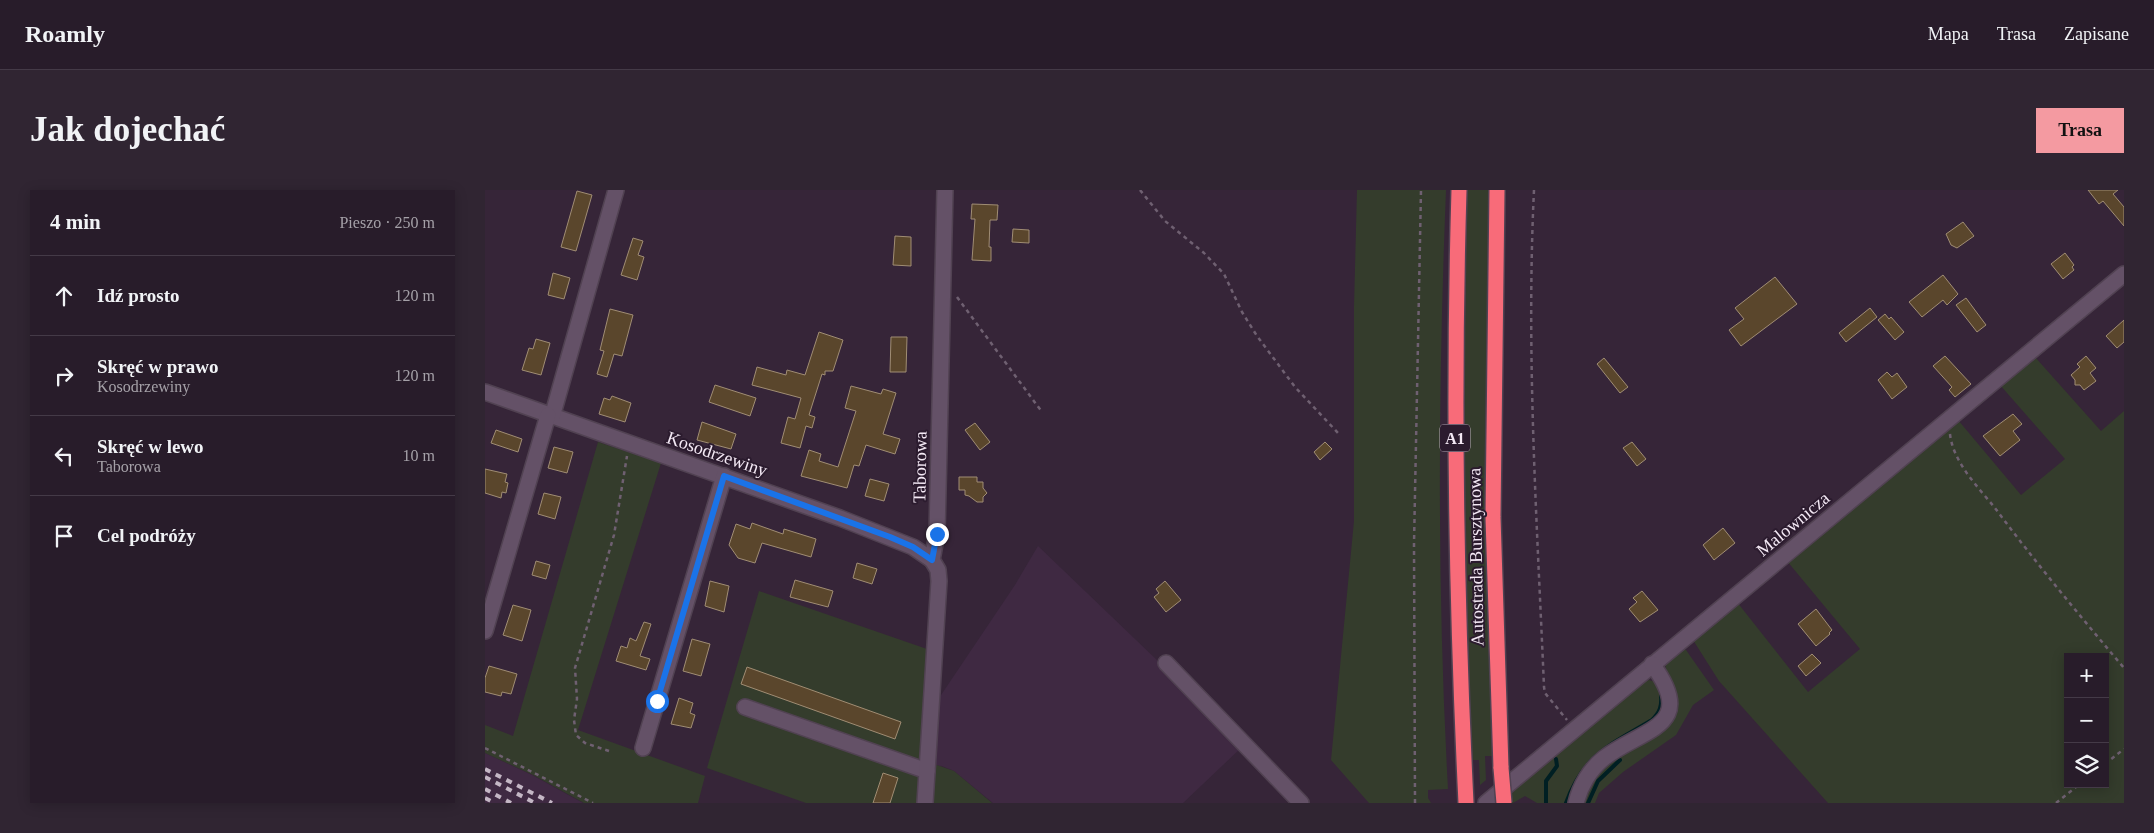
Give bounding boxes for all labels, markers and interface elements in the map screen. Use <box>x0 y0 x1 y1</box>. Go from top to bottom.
text: Roamly <box>25 21 105 47</box>
text: Mapa <box>1928 24 1969 44</box>
text: Trasa <box>1997 24 2036 44</box>
text: Zapisane <box>2064 24 2129 44</box>
button: Trasa <box>2036 108 2124 153</box>
text: Jak dojechać <box>30 110 225 149</box>
text: 4 min <box>50 210 101 234</box>
text: Pieszo · 250 m <box>339 214 435 231</box>
icon: ahead <box>50 282 78 310</box>
text: Idź prosto <box>97 285 180 306</box>
text: 120 m <box>395 287 435 304</box>
text: Skręć w prawo <box>97 356 218 377</box>
icon: right <box>50 362 78 390</box>
text: 120 m <box>395 367 435 384</box>
text: Kosodrzewiny <box>97 378 190 395</box>
road number: A1 <box>1440 424 1470 452</box>
street label: Kosodrzewiny <box>664 427 770 481</box>
street label: Taborowa <box>909 431 931 503</box>
text: Skręć w lewo <box>97 436 204 457</box>
icon: left <box>50 442 78 470</box>
text: 10 m <box>403 447 435 464</box>
text: Taborowa <box>97 458 161 475</box>
street label: Autostrada Bursztynowa <box>1464 468 1488 646</box>
street label: Malownicza <box>1752 488 1834 560</box>
icon: arrive <box>50 522 78 550</box>
route end <box>926 523 949 546</box>
text: Cel podróży <box>97 525 196 546</box>
map controls <box>2064 653 2109 788</box>
button: + <box>2064 653 2109 698</box>
route start <box>646 690 669 713</box>
button: − <box>2064 698 2109 743</box>
button: layers <box>2064 743 2109 788</box>

